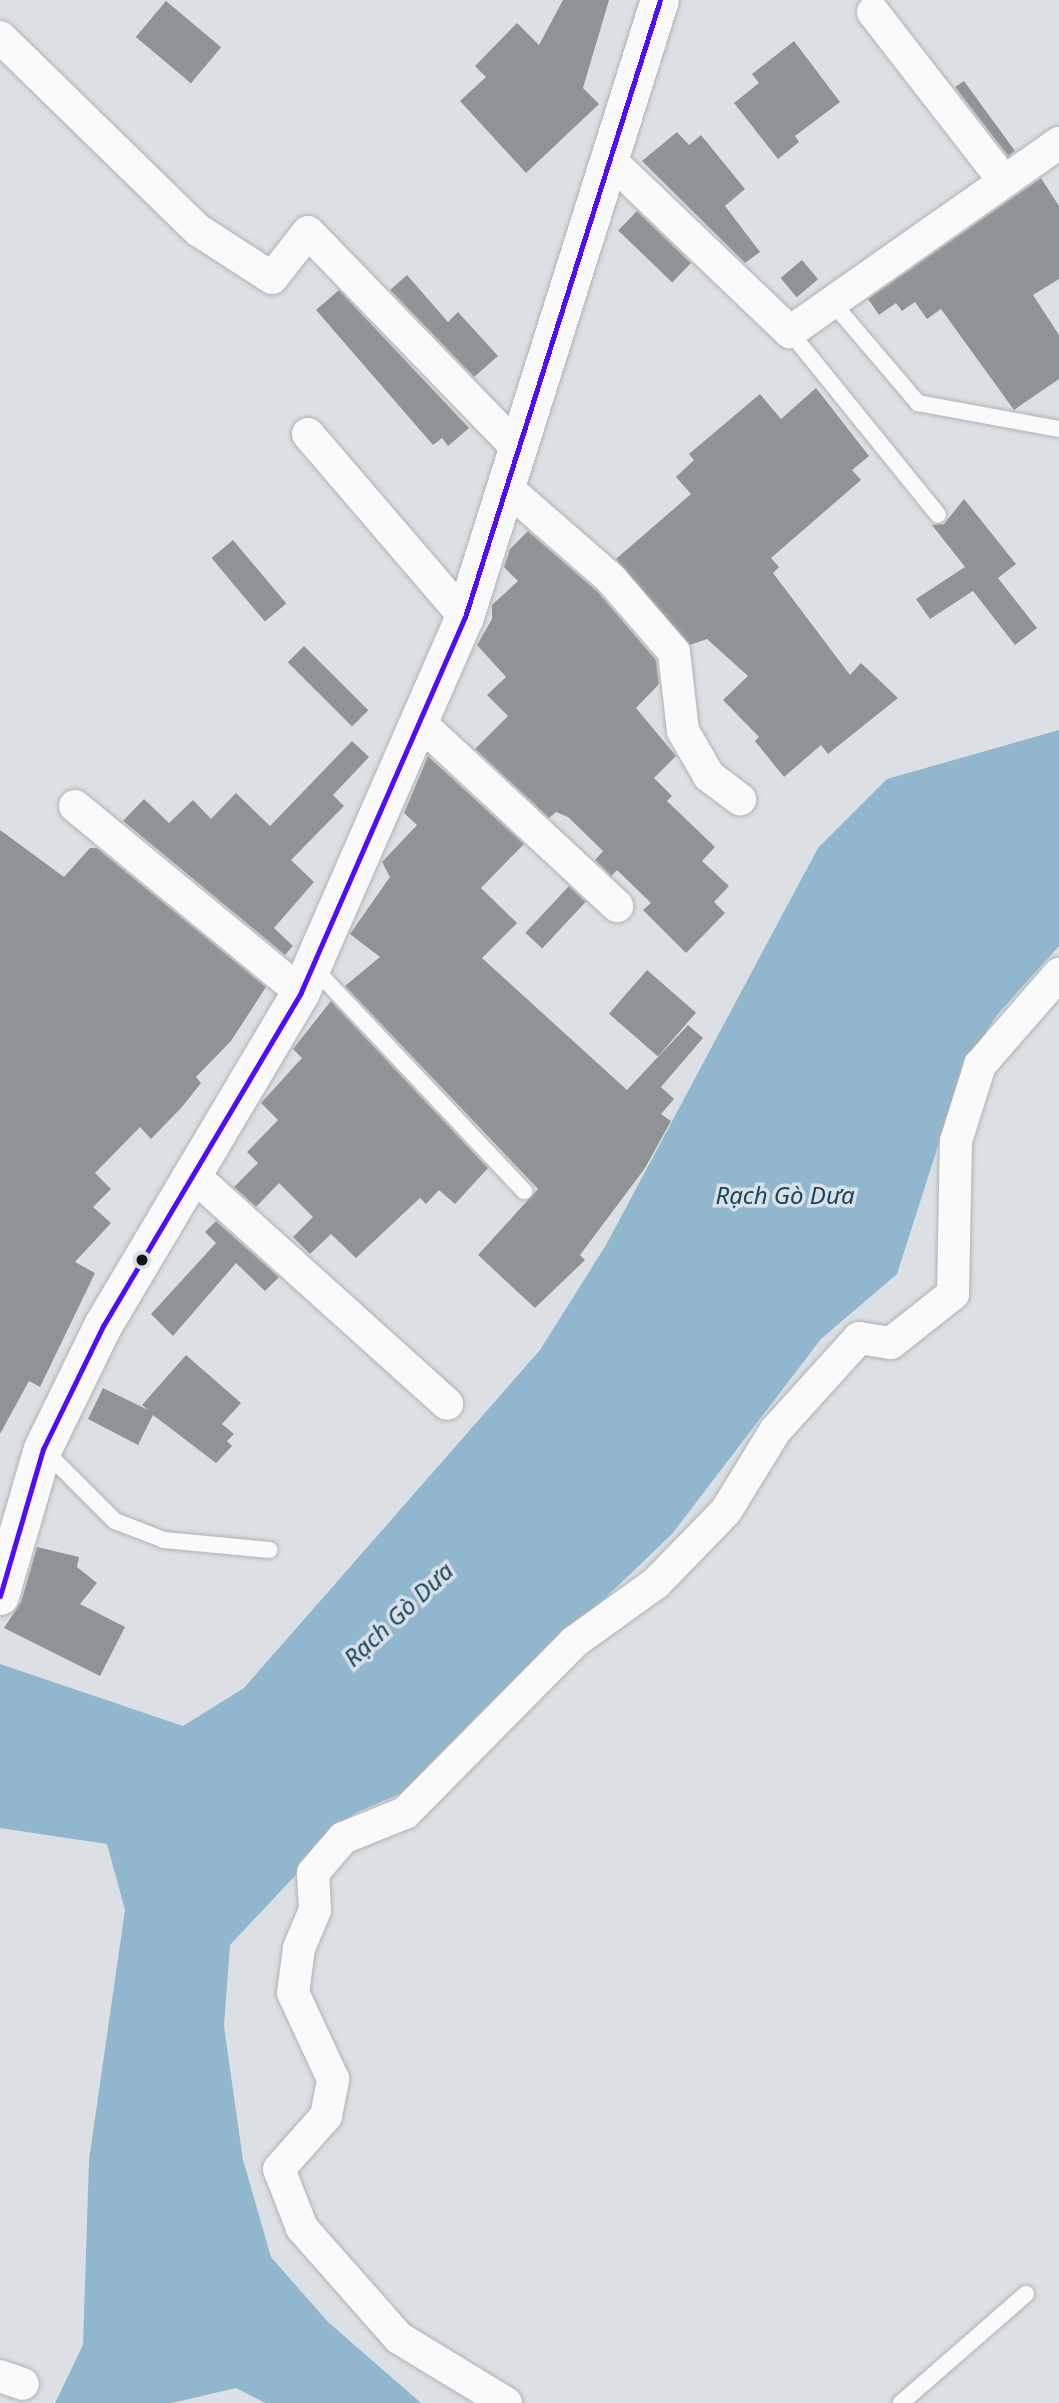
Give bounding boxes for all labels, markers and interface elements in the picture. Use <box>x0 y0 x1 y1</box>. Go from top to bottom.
water label: Rạch Gò Dưa <box>715 1181 855 1209</box>
unlabelled marker <box>135 1253 149 1267</box>
water label: Rạch Gò Dưa <box>337 1556 459 1672</box>

